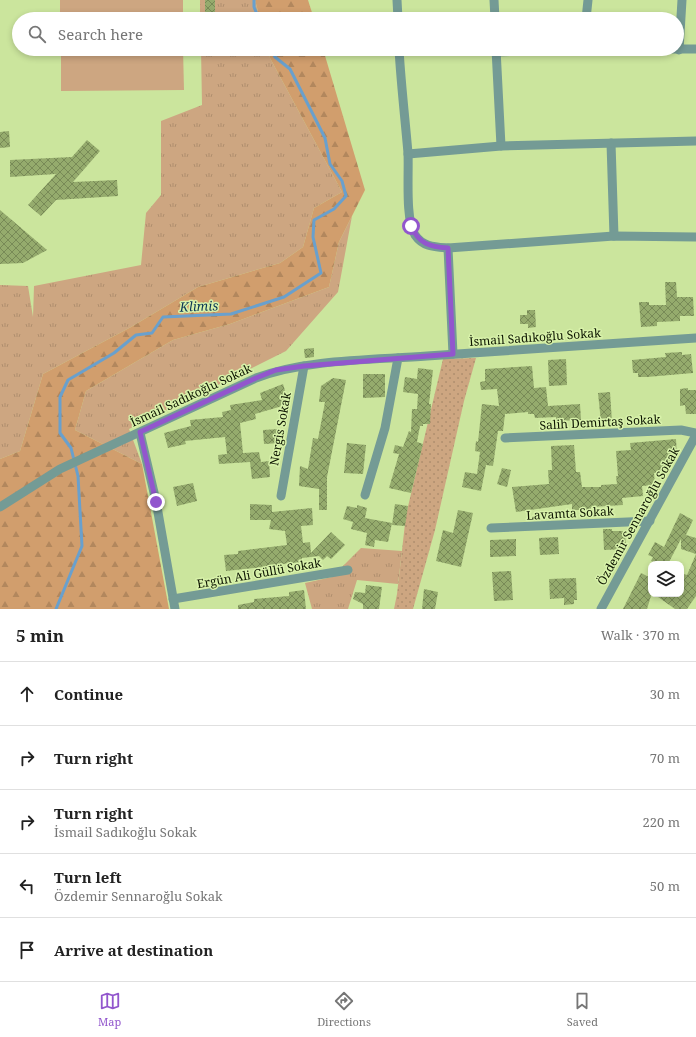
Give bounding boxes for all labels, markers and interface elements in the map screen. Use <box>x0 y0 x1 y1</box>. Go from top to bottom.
search box <box>12 12 684 56</box>
icon: search <box>26 23 48 45</box>
text: Search here <box>58 24 143 44</box>
route start <box>402 217 420 235</box>
water label: Klimis <box>178 296 219 316</box>
street label: İsmail Sadıkoğlu Sokak <box>469 324 602 350</box>
street label: İsmail Sadıkoğlu Sokak <box>128 359 255 431</box>
street label: Nergis Sokak <box>265 390 295 467</box>
street label: Salih Demirtaş Sokak <box>539 410 662 434</box>
street label: Özdemir Sennaroğlu Sokak <box>593 443 684 588</box>
route end <box>147 493 165 511</box>
street label: Lavamta Sokak <box>526 502 615 524</box>
street label: Ergün Ali Güllü Sokak <box>196 554 323 592</box>
map controls <box>648 561 684 597</box>
button: layers <box>648 561 684 597</box>
text: 5 min <box>16 624 64 647</box>
text: Walk · 370 m <box>601 626 680 644</box>
icon: ahead <box>16 683 38 705</box>
text: Continue <box>54 684 123 704</box>
text: 30 m <box>650 685 680 703</box>
icon: right <box>16 747 38 769</box>
text: Turn right <box>54 748 133 768</box>
text: 70 m <box>650 749 680 767</box>
text: Turn right <box>54 803 133 823</box>
icon: right <box>16 811 38 833</box>
text: 220 m <box>643 813 680 831</box>
text: İsmail Sadıkoğlu Sokak <box>54 823 197 841</box>
text: Turn left <box>54 867 122 887</box>
icon: left <box>16 875 38 897</box>
text: 50 m <box>650 877 680 895</box>
text: Özdemir Sennaroğlu Sokak <box>54 887 223 905</box>
icon: arrive <box>16 939 38 961</box>
text: Arrive at destination <box>54 940 213 960</box>
tab: Map <box>98 990 121 1029</box>
tab: Directions <box>317 990 371 1029</box>
tab: Saved <box>567 990 598 1029</box>

